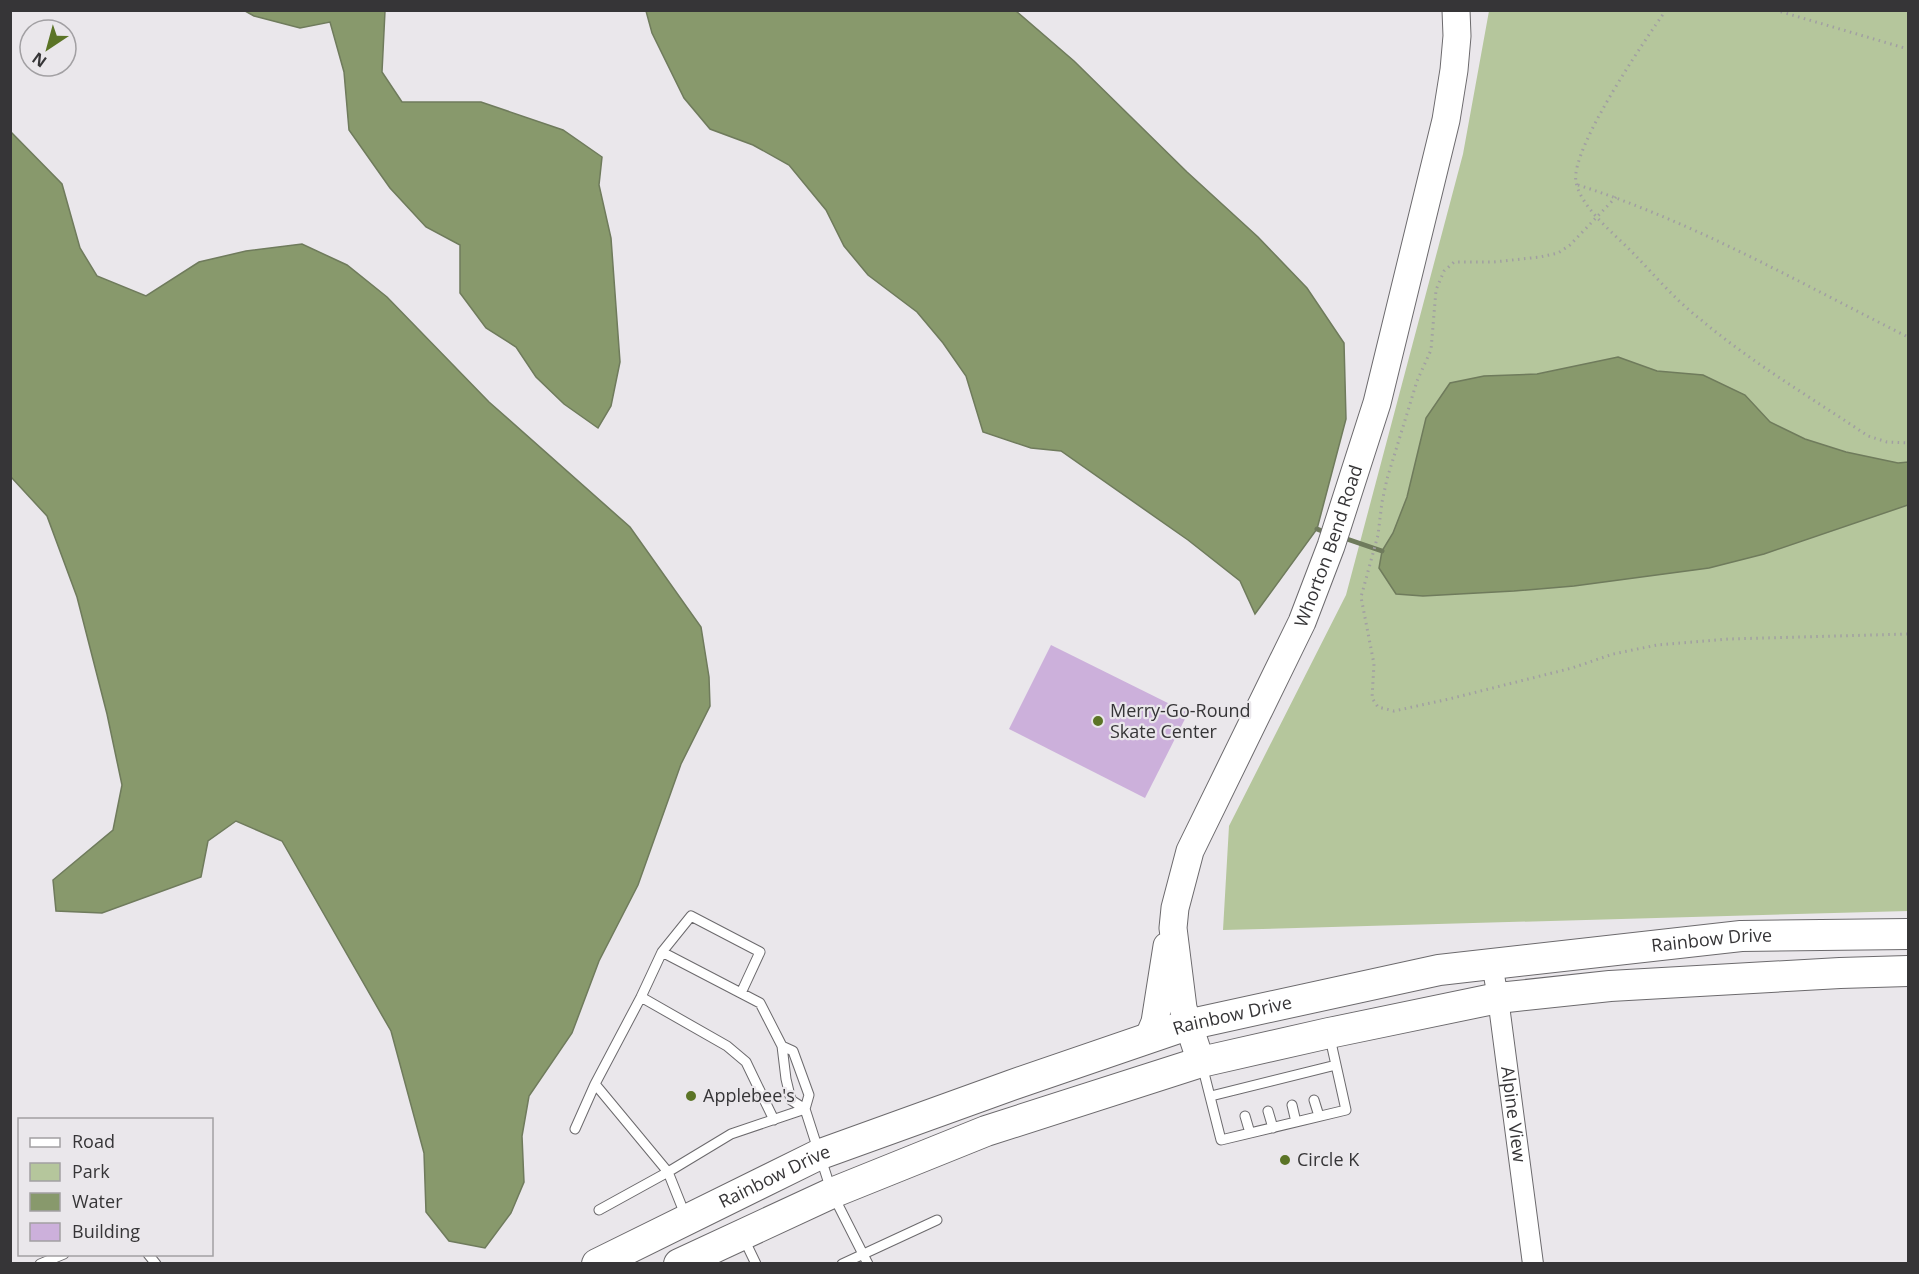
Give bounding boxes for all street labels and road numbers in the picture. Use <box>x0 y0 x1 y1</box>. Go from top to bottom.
street label: Whorton Bend Road <box>1288 462 1367 630</box>
street label: Rainbow Drive <box>1650 923 1772 957</box>
street label: Rainbow Drive <box>1169 989 1294 1040</box>
street label: Alpine View <box>1496 1065 1533 1164</box>
street label: Rainbow Drive <box>714 1139 833 1213</box>

